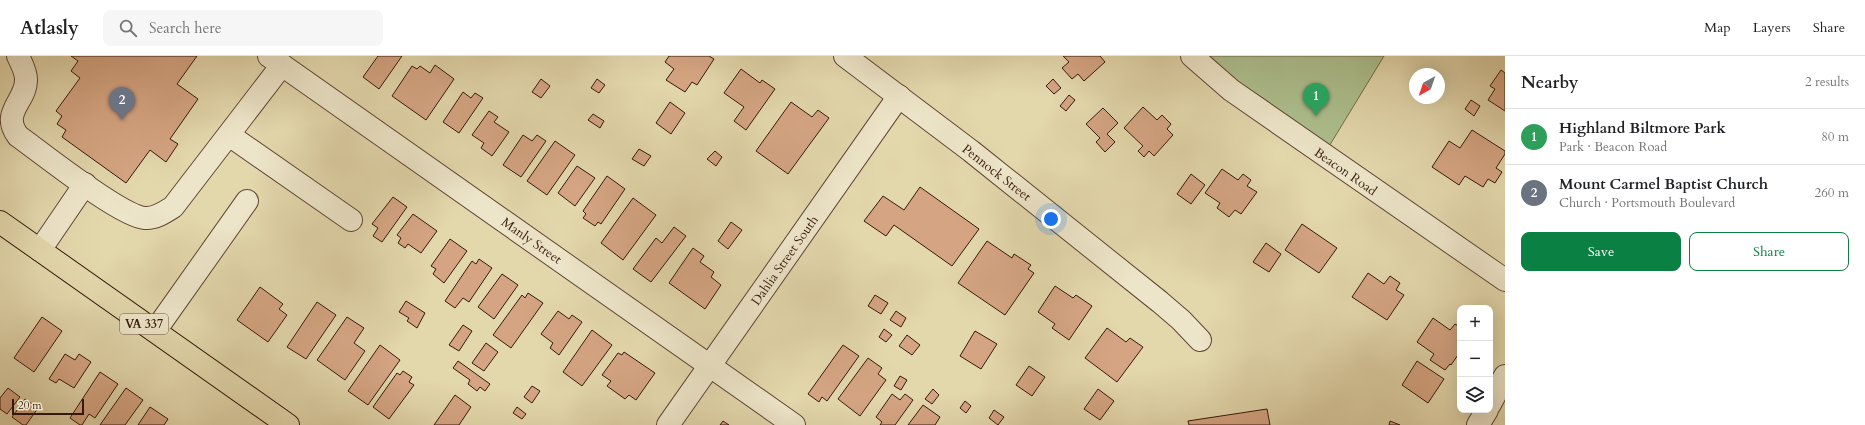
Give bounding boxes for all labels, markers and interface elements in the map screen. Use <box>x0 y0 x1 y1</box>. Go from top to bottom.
search box <box>103 10 383 46</box>
text: Atlasly <box>20 15 79 41</box>
icon: search <box>117 17 139 39</box>
text: Search here <box>149 18 222 38</box>
text: Map <box>1704 18 1731 37</box>
text: Layers <box>1753 18 1791 37</box>
text: Share <box>1813 18 1845 37</box>
north arrow <box>1409 68 1445 104</box>
text: Nearby <box>1521 71 1578 94</box>
text: 2 results <box>1805 73 1849 91</box>
pin: 1 <box>1303 83 1329 116</box>
pin: 2 <box>109 87 135 120</box>
text: Highland Biltmore Park <box>1559 118 1726 138</box>
text: 1 <box>1531 128 1537 146</box>
text: 80 m <box>1821 128 1849 146</box>
text: Park · Beacon Road <box>1559 138 1667 156</box>
street label: Pennock Street <box>958 140 1035 205</box>
street label: Beacon Road <box>1310 144 1380 200</box>
text: Mount Carmel Baptist Church <box>1559 174 1768 194</box>
text: 2 <box>1531 184 1537 202</box>
text: 260 m <box>1815 184 1849 202</box>
text: Church · Portsmouth Boulevard <box>1559 194 1735 212</box>
your location <box>1041 209 1061 229</box>
street label: Dahlia Street South <box>747 212 823 309</box>
street label: Manly Street <box>498 213 565 268</box>
button: Save <box>1521 232 1681 271</box>
button: Share <box>1689 232 1849 271</box>
map controls <box>1457 305 1493 413</box>
button: + <box>1457 305 1493 341</box>
road number: VA 337 <box>120 314 168 334</box>
button: − <box>1457 341 1493 377</box>
button: layers <box>1457 377 1493 413</box>
scale bar <box>12 397 84 416</box>
text: 20 m <box>18 398 42 413</box>

